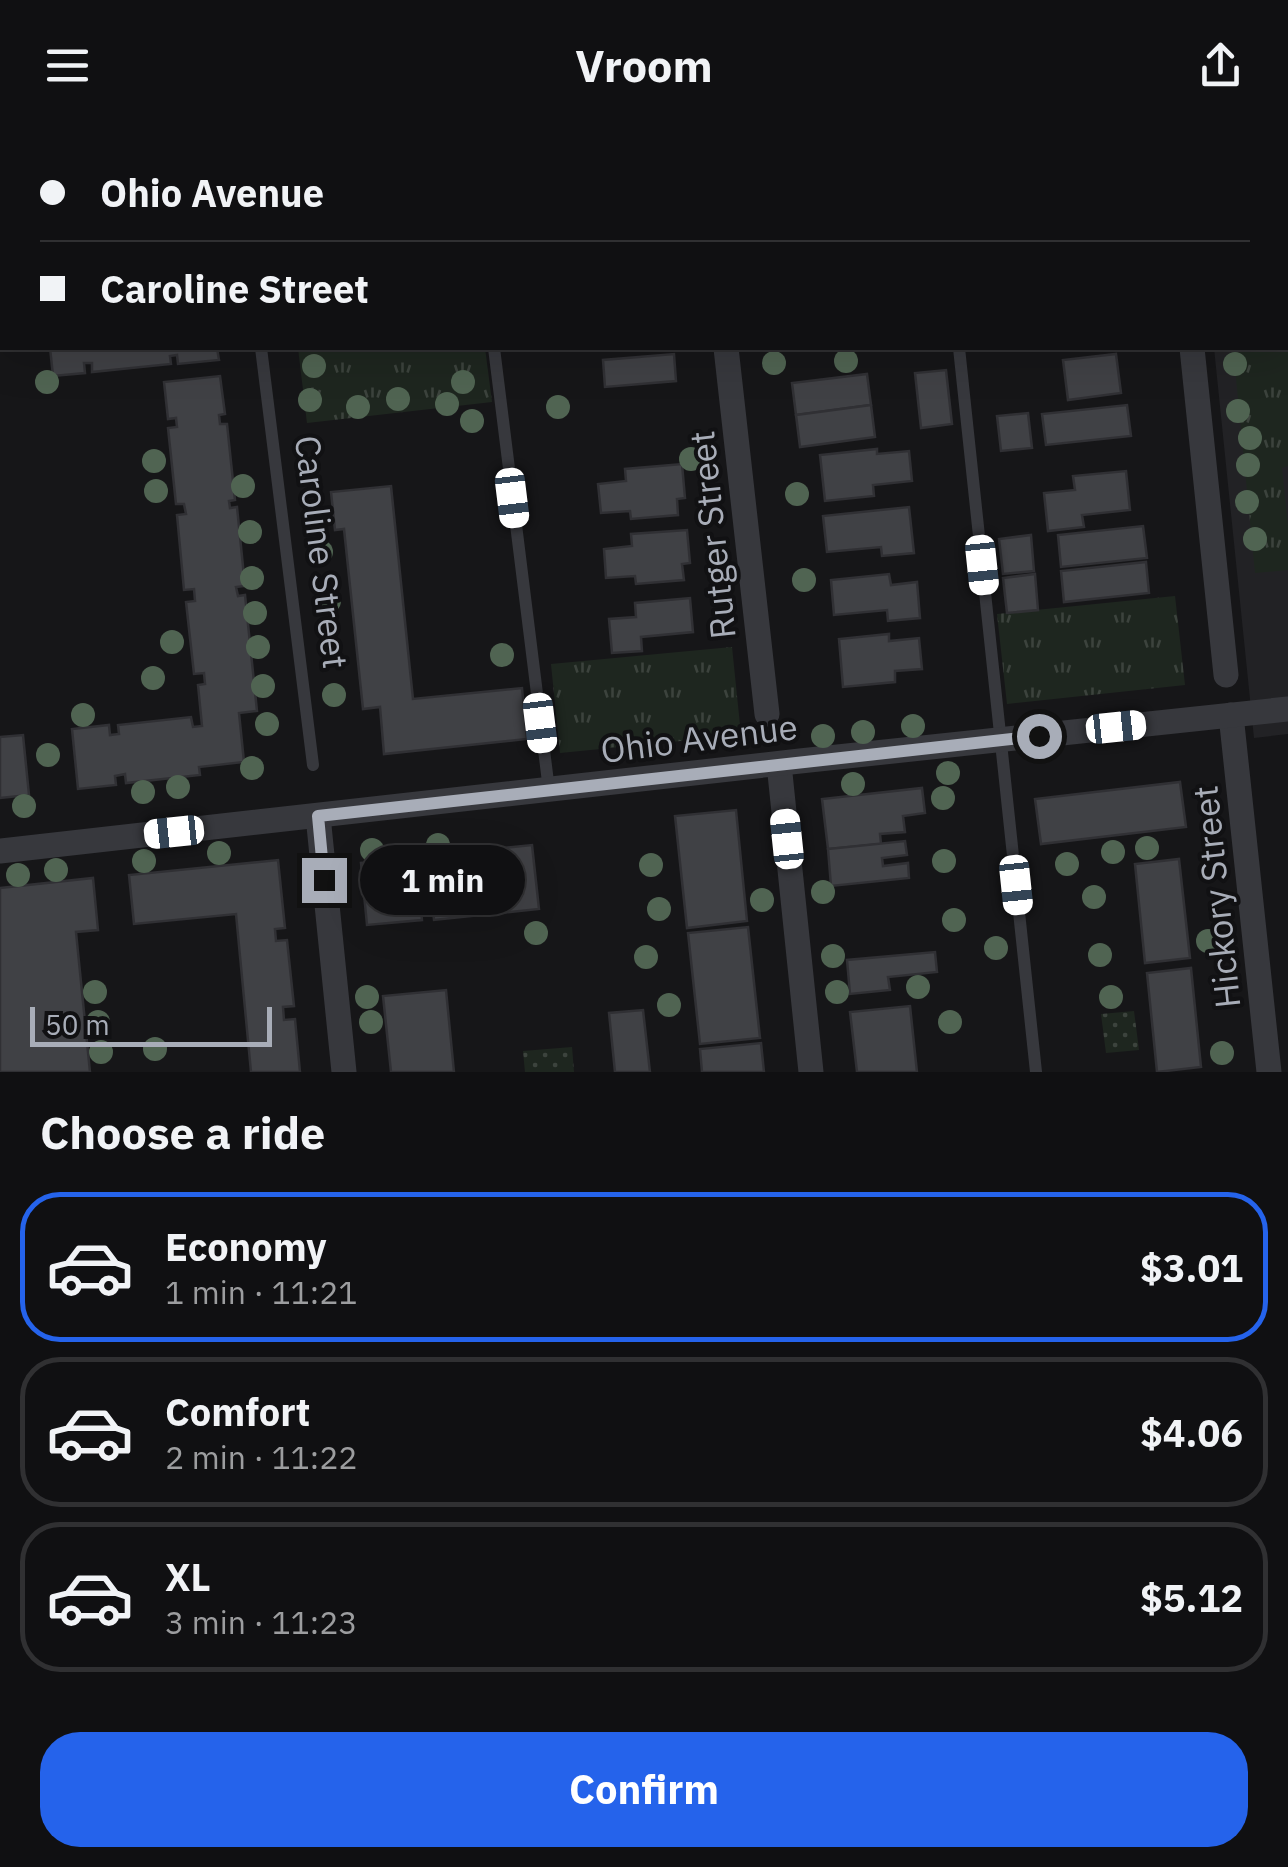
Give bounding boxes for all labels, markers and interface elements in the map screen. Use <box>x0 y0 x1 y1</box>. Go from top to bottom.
text: Vroom <box>575 36 713 94</box>
icon: menu <box>40 38 95 93</box>
icon: share <box>1193 38 1248 93</box>
text: Ohio Avenue <box>100 168 324 217</box>
text: Caroline Street <box>100 264 369 313</box>
street label: Rutger Street <box>678 429 746 641</box>
street label: Caroline Street <box>285 433 359 671</box>
car <box>493 466 531 530</box>
car <box>964 534 1000 596</box>
car <box>521 691 559 755</box>
street label: Ohio Avenue <box>598 703 800 773</box>
car <box>1085 709 1147 745</box>
route start <box>1017 714 1062 759</box>
street label: Hickory Street <box>1181 783 1251 1011</box>
car <box>769 808 805 870</box>
car <box>143 814 205 850</box>
callout: 1 min <box>359 845 524 915</box>
car <box>998 854 1034 916</box>
route end <box>302 858 347 903</box>
text: 1 min <box>401 859 484 901</box>
scale bar <box>30 1002 272 1046</box>
text: 50 m <box>45 1006 110 1043</box>
text: Choose a ride <box>40 1103 325 1161</box>
icon: car <box>45 1222 135 1312</box>
text: Economy <box>165 1222 327 1271</box>
text: $3.01 <box>1140 1243 1243 1292</box>
text: 1 min · 11:21 <box>165 1271 358 1313</box>
icon: car <box>45 1387 135 1477</box>
text: Comfort <box>165 1387 310 1436</box>
text: $4.06 <box>1140 1408 1243 1457</box>
text: 2 min · 11:22 <box>165 1436 358 1478</box>
icon: car <box>45 1552 135 1642</box>
text: XL <box>165 1552 211 1601</box>
text: $5.12 <box>1140 1573 1243 1622</box>
text: 3 min · 11:23 <box>165 1601 358 1643</box>
button: Confirm <box>40 1732 1248 1847</box>

